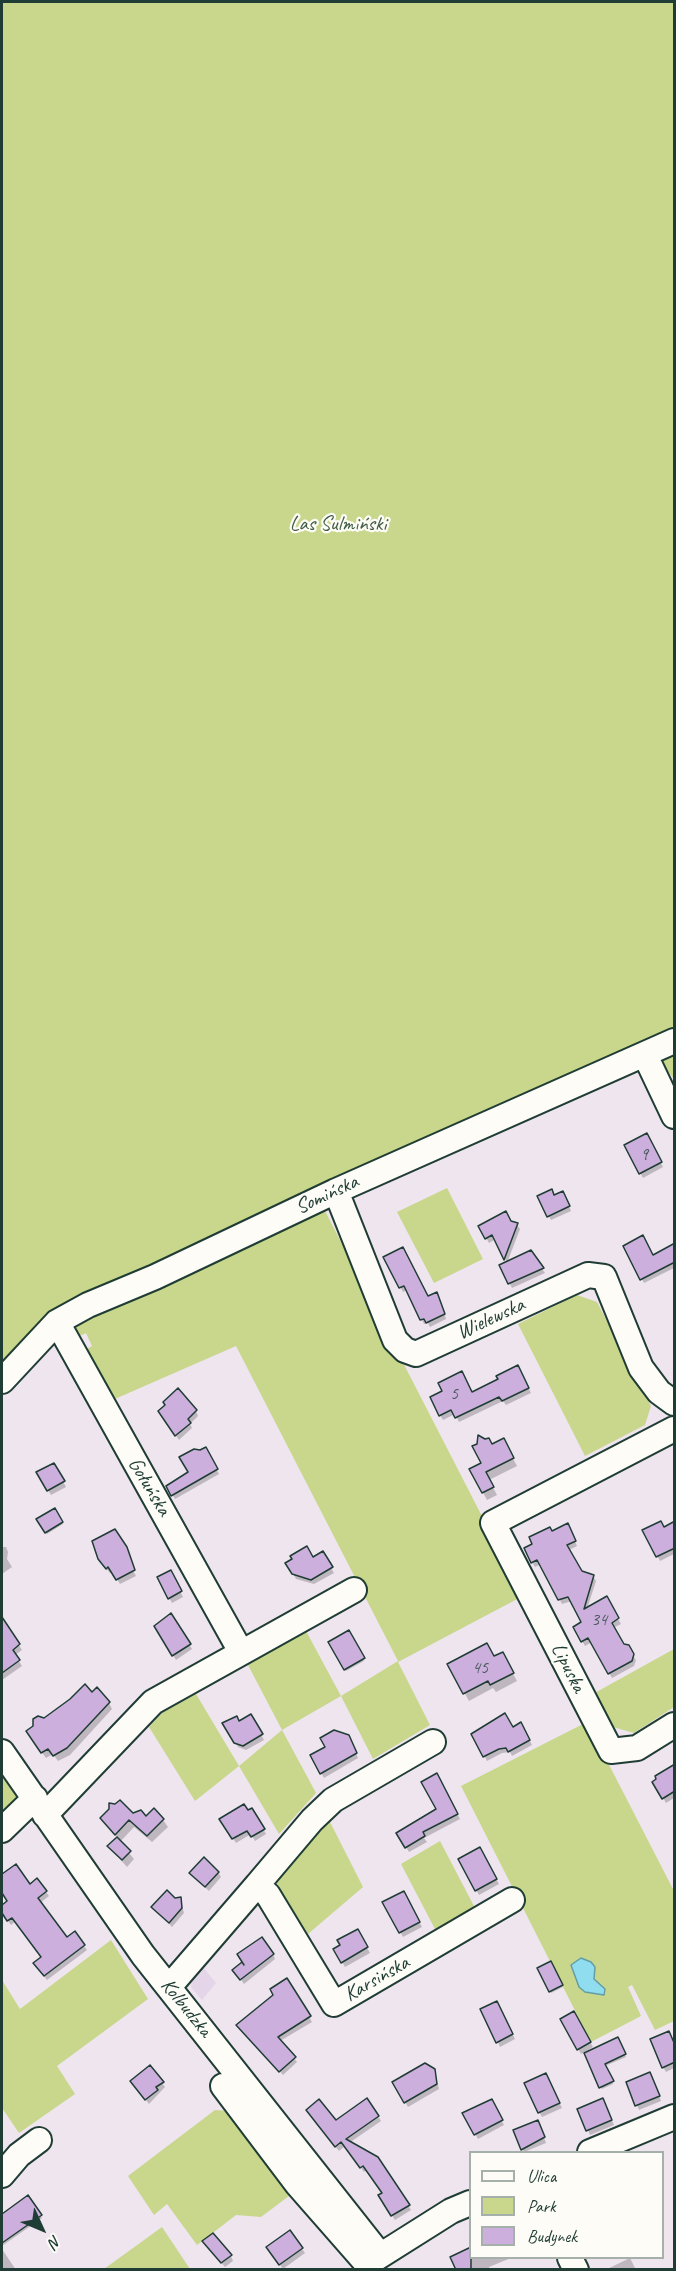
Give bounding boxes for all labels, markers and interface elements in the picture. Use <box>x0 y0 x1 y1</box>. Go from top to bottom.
park label: Las Sulmiński <box>290 511 386 537</box>
house number: 9 <box>640 1144 648 1166</box>
street label: Somińska <box>292 1170 362 1220</box>
street label: Wielewska <box>453 1292 529 1346</box>
house number: 5 <box>450 1383 458 1405</box>
street label: Gołuńska <box>122 1453 176 1521</box>
house number: 34 <box>591 1609 607 1631</box>
street label: Lipuska <box>545 1639 591 1697</box>
house number: 45 <box>472 1657 488 1679</box>
street label: Karsińska <box>340 1950 414 2008</box>
street label: Kolbudzka <box>155 1973 217 2043</box>
legend <box>469 2151 664 2259</box>
text: Ulica <box>527 2165 556 2187</box>
text: Park <box>527 2195 556 2217</box>
north arrow <box>12 2199 72 2259</box>
text: Budynek <box>527 2225 577 2247</box>
text: N <box>44 2231 66 2252</box>

